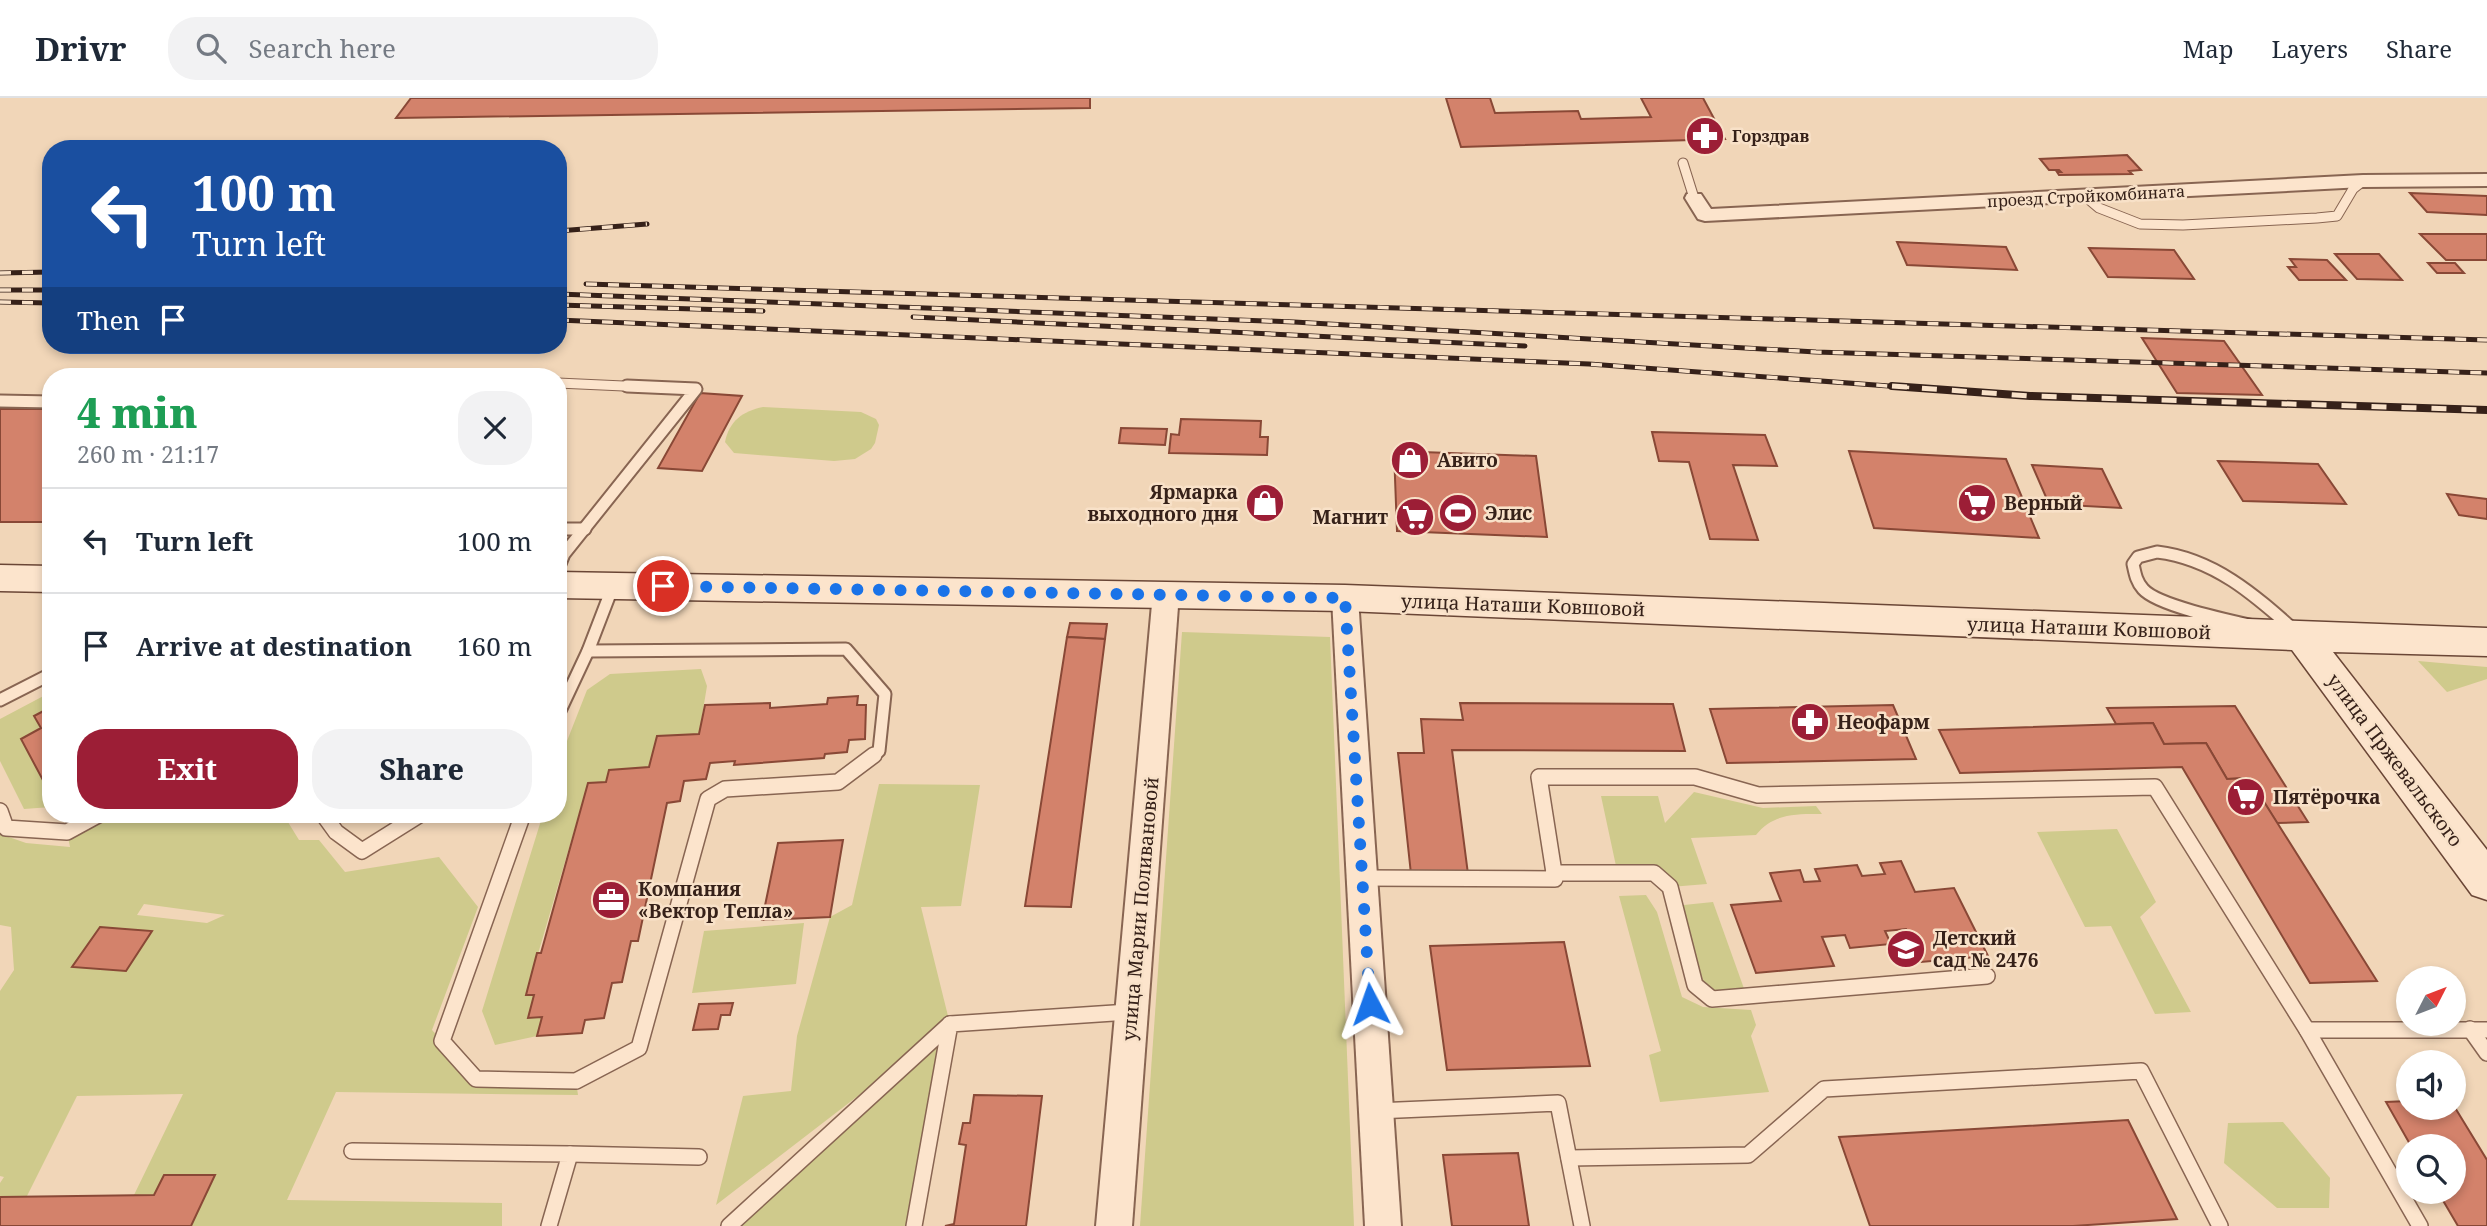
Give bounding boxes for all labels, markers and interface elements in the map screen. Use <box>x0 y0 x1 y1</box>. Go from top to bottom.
search box <box>168 17 658 80</box>
text: Drivr <box>35 26 126 71</box>
icon: search <box>192 29 230 67</box>
text: Search here <box>248 30 396 66</box>
text: Map <box>2183 32 2234 65</box>
text: Layers <box>2272 32 2348 65</box>
text: Share <box>2386 32 2452 65</box>
pharmacy icon: Горздрав <box>1684 115 1726 157</box>
place label: Горздрав <box>1732 125 1810 147</box>
text: 100 m <box>192 159 336 225</box>
icon: left <box>77 168 168 259</box>
street label: проезд Стройкомбината <box>1986 180 2186 212</box>
text: Turn left <box>192 222 326 265</box>
icon: arrive <box>154 301 192 339</box>
text: Then <box>77 302 140 338</box>
text: 4 min <box>77 383 198 440</box>
button: close <box>458 391 532 465</box>
text: 260 m · 21:17 <box>77 438 219 470</box>
shop icon: Авито <box>1389 439 1431 481</box>
place label: Авито <box>1437 447 1498 473</box>
place label: Ярмарка выходного дня <box>1088 479 1238 527</box>
shop icon: Ярмарка выходного дня <box>1244 482 1286 524</box>
supermarket icon: Верный <box>1956 482 1998 524</box>
place label: Верный <box>2004 490 2083 516</box>
sports icon: Элис <box>1437 492 1479 534</box>
supermarket icon: Магнит <box>1394 496 1436 538</box>
place label: Элис <box>1485 500 1532 526</box>
place label: Магнит <box>1312 504 1388 530</box>
icon: left <box>77 522 115 560</box>
text: Turn left <box>136 523 253 559</box>
text: 100 m <box>457 523 532 559</box>
pin <box>633 556 693 616</box>
icon: arrive <box>644 567 682 605</box>
street label: улица Наташи Ковшовой <box>1401 588 1646 622</box>
street label: улица Наташи Ковшовой <box>1967 611 2212 645</box>
icon: arrive <box>77 627 115 665</box>
text: Arrive at destination <box>136 628 412 664</box>
text: 160 m <box>457 628 532 664</box>
street label: улица Пржевальского <box>2321 668 2469 852</box>
pharmacy icon: Неофарм <box>1789 701 1831 743</box>
place label: Неофарм <box>1837 709 1930 735</box>
button: Exit <box>77 729 298 809</box>
button: Share <box>312 729 532 809</box>
street label: улица Марии Поливановой <box>1115 776 1165 1042</box>
supermarket icon: Пятёрочка <box>2225 776 2267 818</box>
place label: Пятёрочка <box>2273 784 2381 810</box>
place label: Компания «Вектор Тепла» <box>638 876 793 924</box>
office icon: Компания «Вектор Тепла» <box>590 879 632 921</box>
place label: Детский сад № 2476 <box>1933 925 2039 973</box>
school or university icon: Детский сад № 2476 <box>1885 928 1927 970</box>
north arrow <box>2396 966 2466 1036</box>
map controls <box>2396 966 2466 1204</box>
position arrow <box>1333 967 1407 1041</box>
button: sound <box>2396 1050 2466 1120</box>
button: search <box>2396 1134 2466 1204</box>

